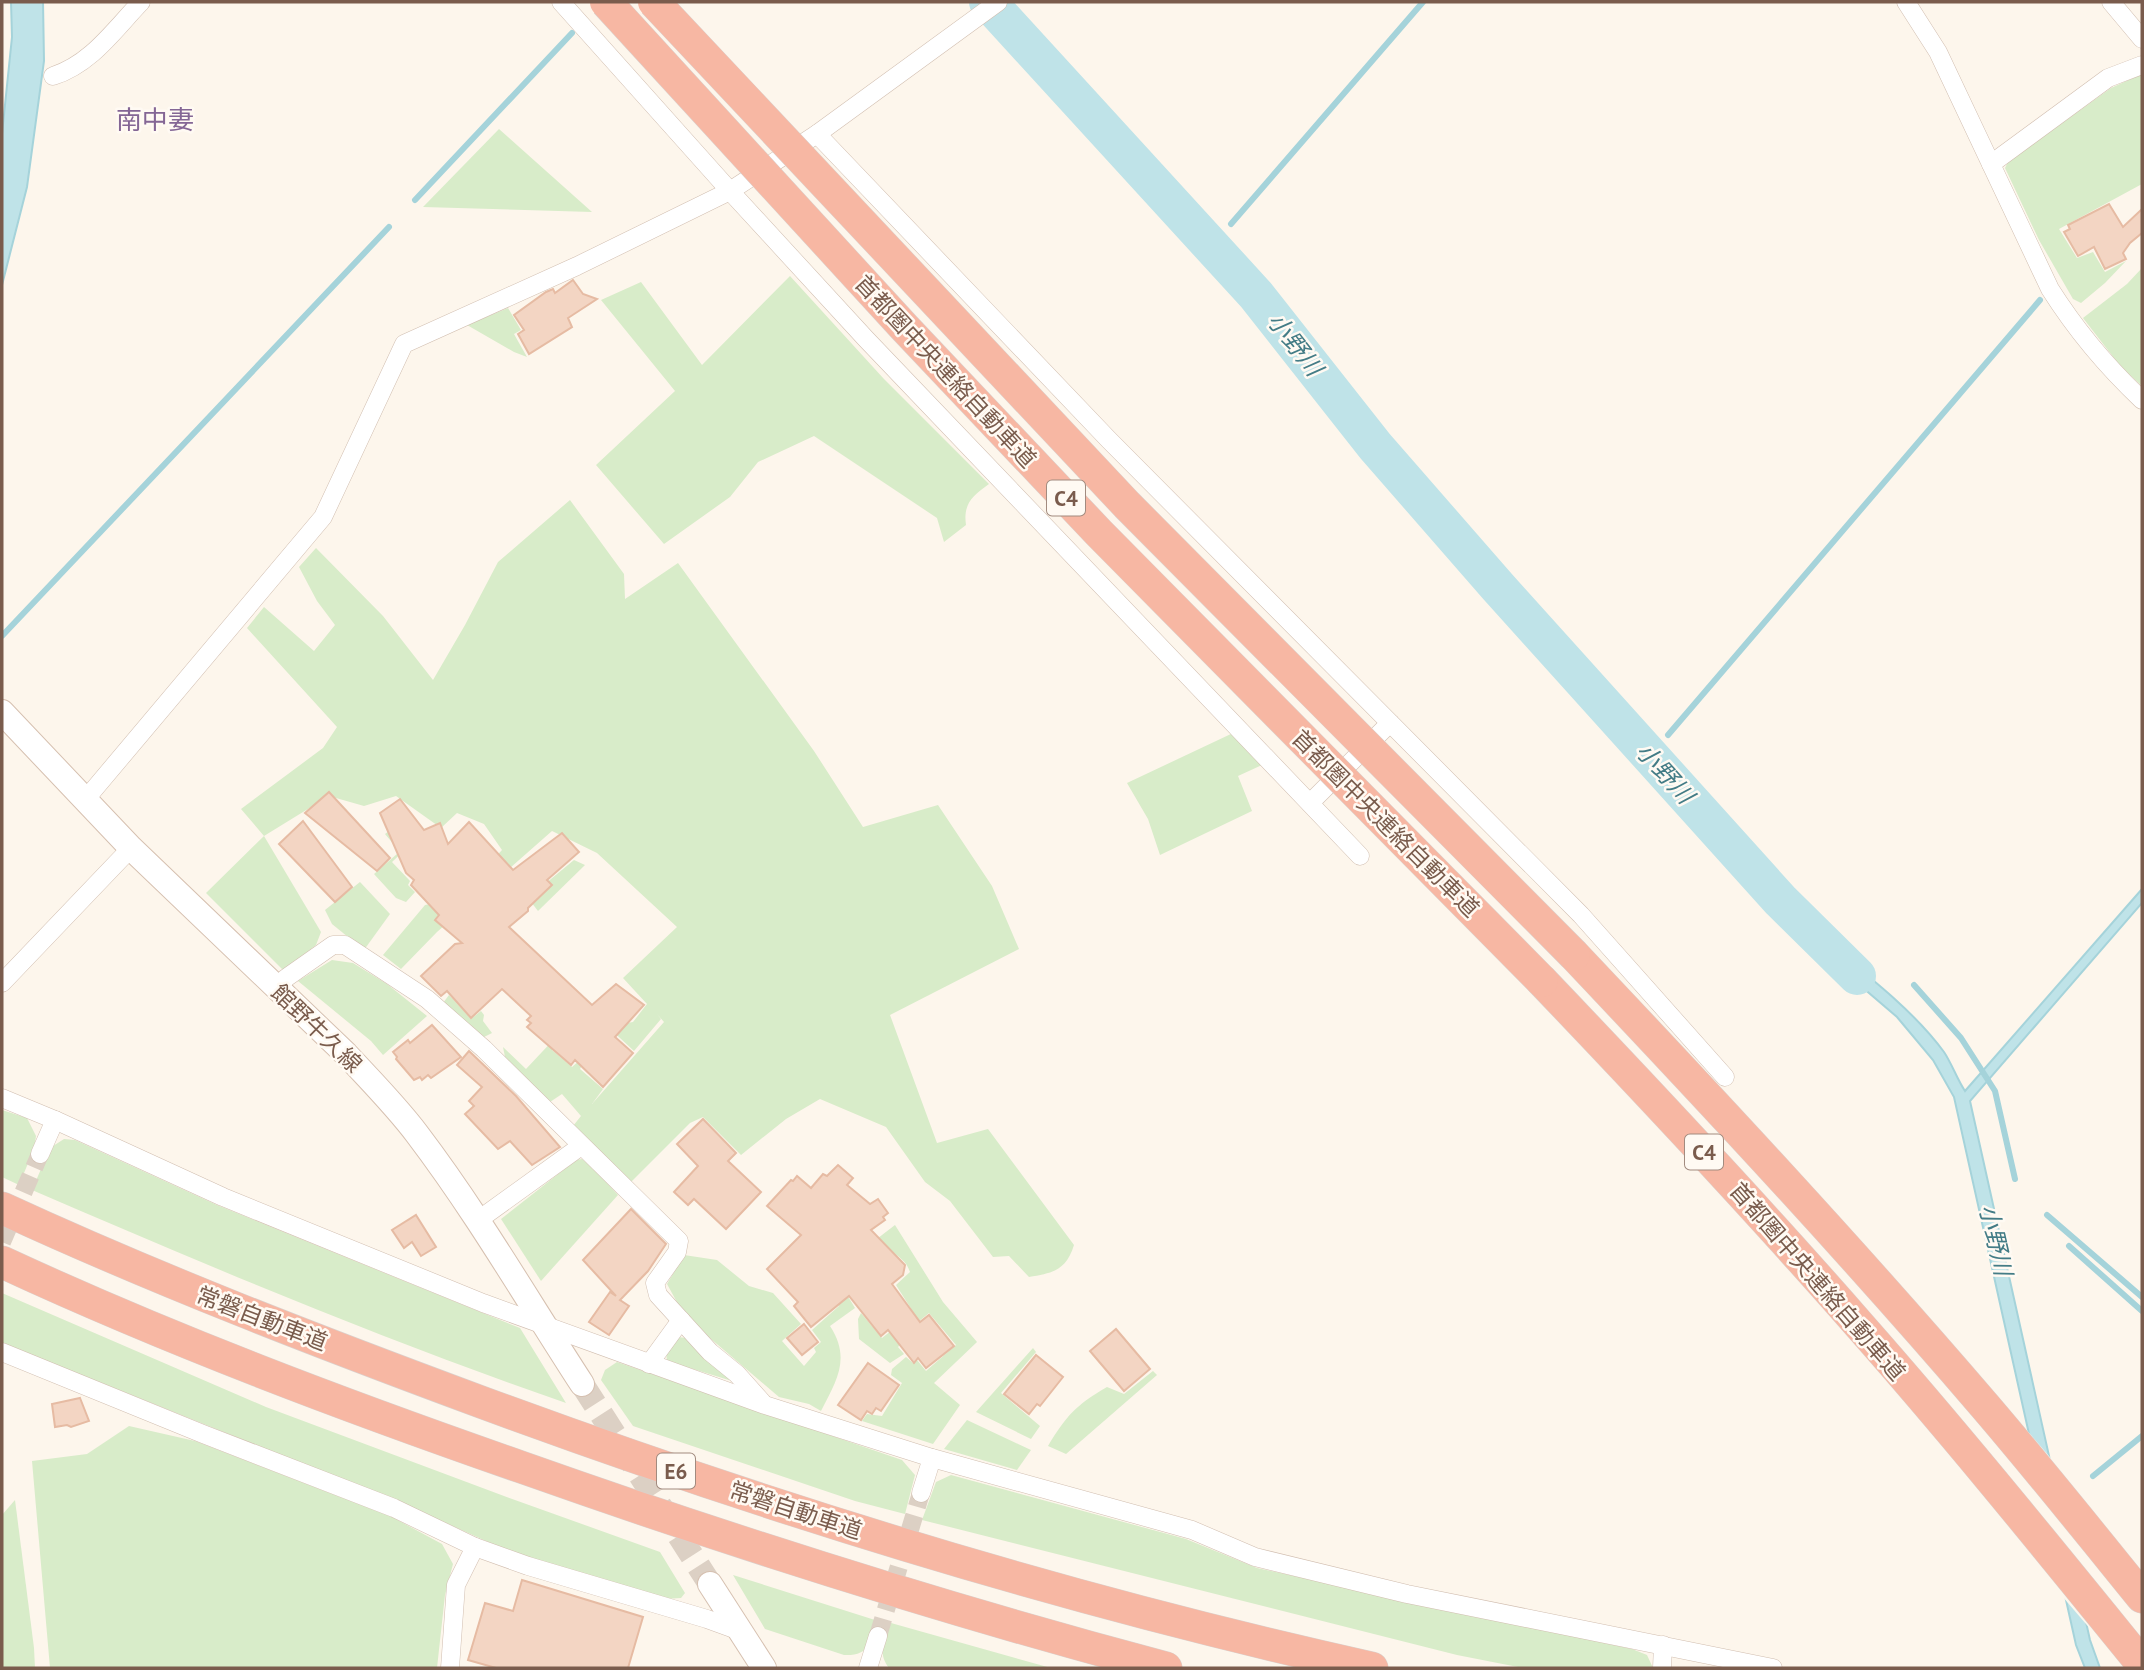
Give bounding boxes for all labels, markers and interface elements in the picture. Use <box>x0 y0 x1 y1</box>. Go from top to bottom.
district label: 南中妻 <box>116 103 194 136</box>
street label: 首都圏中央連絡自動車道 <box>849 269 1043 473</box>
water label: 小野川 <box>1261 306 1331 384</box>
road number: C4 <box>1047 480 1085 516</box>
street label: 首都圏中央連絡自動車道 <box>1286 723 1486 923</box>
water label: 小野川 <box>1629 736 1703 812</box>
street label: 館野牛久線 <box>266 978 368 1078</box>
road number: C4 <box>1685 1134 1723 1170</box>
street label: 首都圏中央連絡自動車道 <box>1724 1176 1912 1386</box>
water label: 小野川 <box>1973 1201 2020 1281</box>
street label: 常磐自動車道 <box>192 1280 332 1356</box>
road number: E6 <box>657 1454 695 1488</box>
street label: 常磐自動車道 <box>726 1475 866 1545</box>

